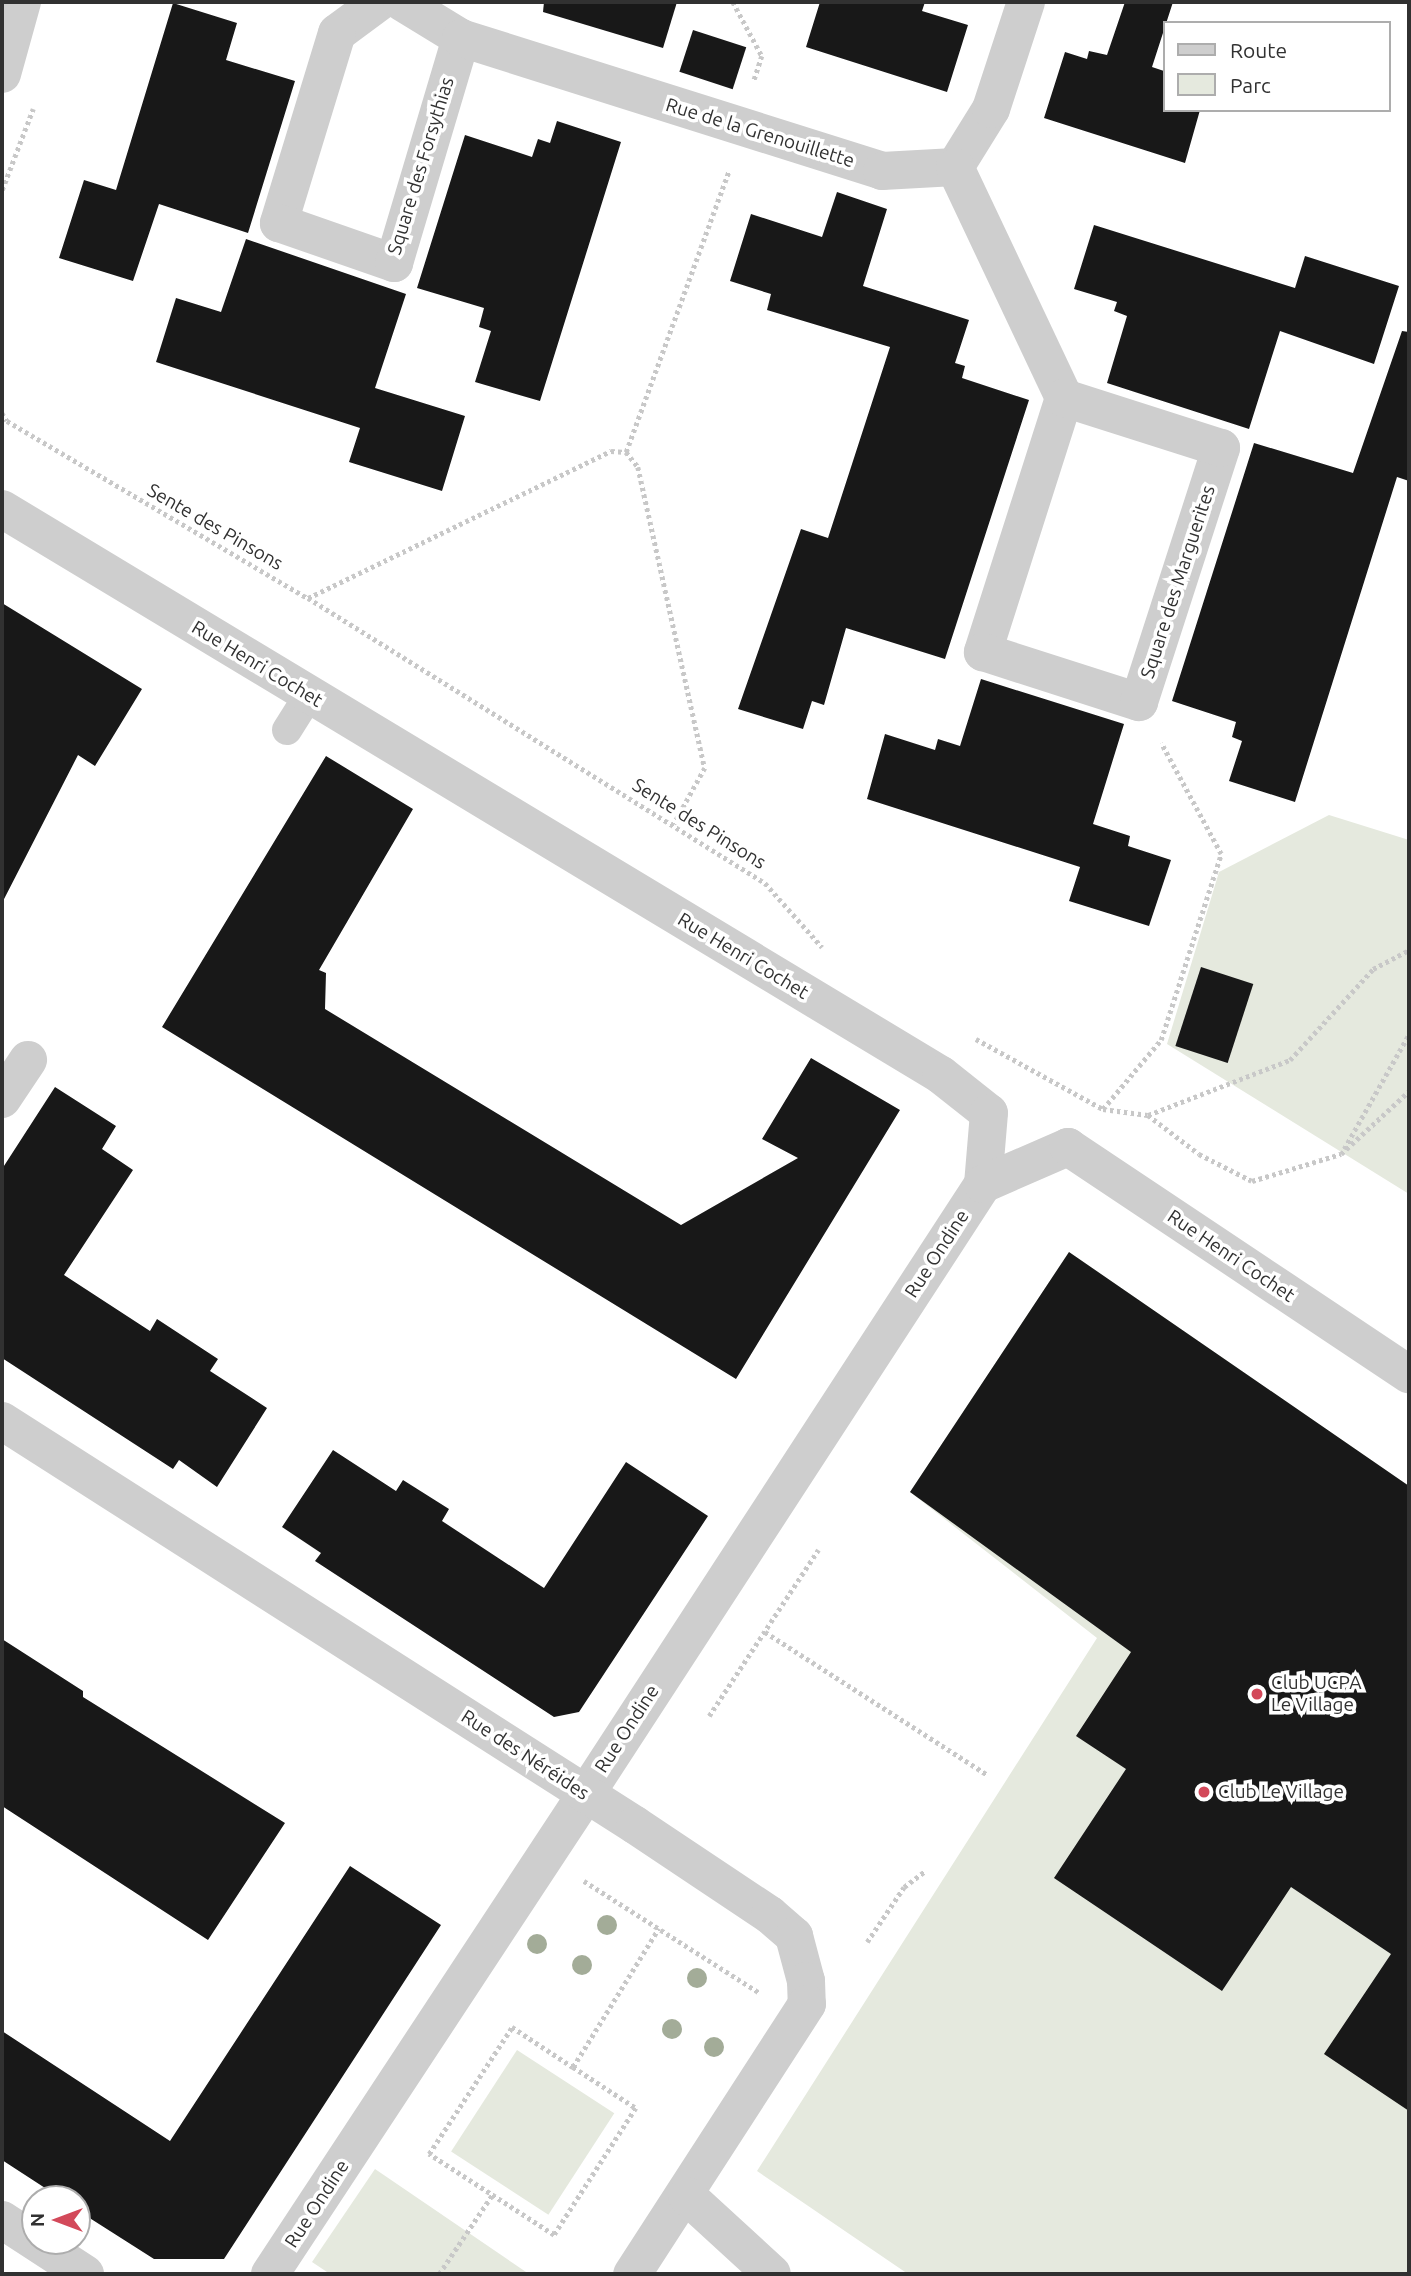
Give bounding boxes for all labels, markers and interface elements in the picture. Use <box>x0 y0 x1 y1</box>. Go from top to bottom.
legend <box>1162 21 1390 112</box>
text: Route <box>1230 38 1287 62</box>
text: Parc <box>1230 73 1271 97</box>
street label: Square des Forsythias <box>383 74 459 258</box>
street label: Rue de la Grenouillette <box>663 93 857 173</box>
street label: Sente des Pinsons <box>143 479 287 575</box>
street label: Square des Marguerites <box>1136 483 1220 681</box>
street label: Rue Henri Cochet <box>187 616 327 712</box>
street label: Sente des Pinsons <box>628 774 770 874</box>
street label: Rue Henri Cochet <box>673 908 813 1004</box>
street label: Rue Henri Cochet <box>1163 1205 1299 1307</box>
street label: Rue Ondine <box>900 1206 974 1302</box>
place label: Club UCPA Le Village <box>1271 1672 1361 1716</box>
street label: Rue Ondine <box>590 1681 664 1777</box>
marker: Club UCPA Le Village <box>1249 1686 1265 1702</box>
street label: Rue des Néréides <box>457 1705 593 1805</box>
place label: Club Le Village <box>1218 1781 1344 1803</box>
marker: Club Le Village <box>1196 1784 1212 1800</box>
street label: Rue Ondine <box>280 2156 354 2252</box>
north arrow <box>21 2185 91 2255</box>
text: N <box>26 2213 48 2227</box>

